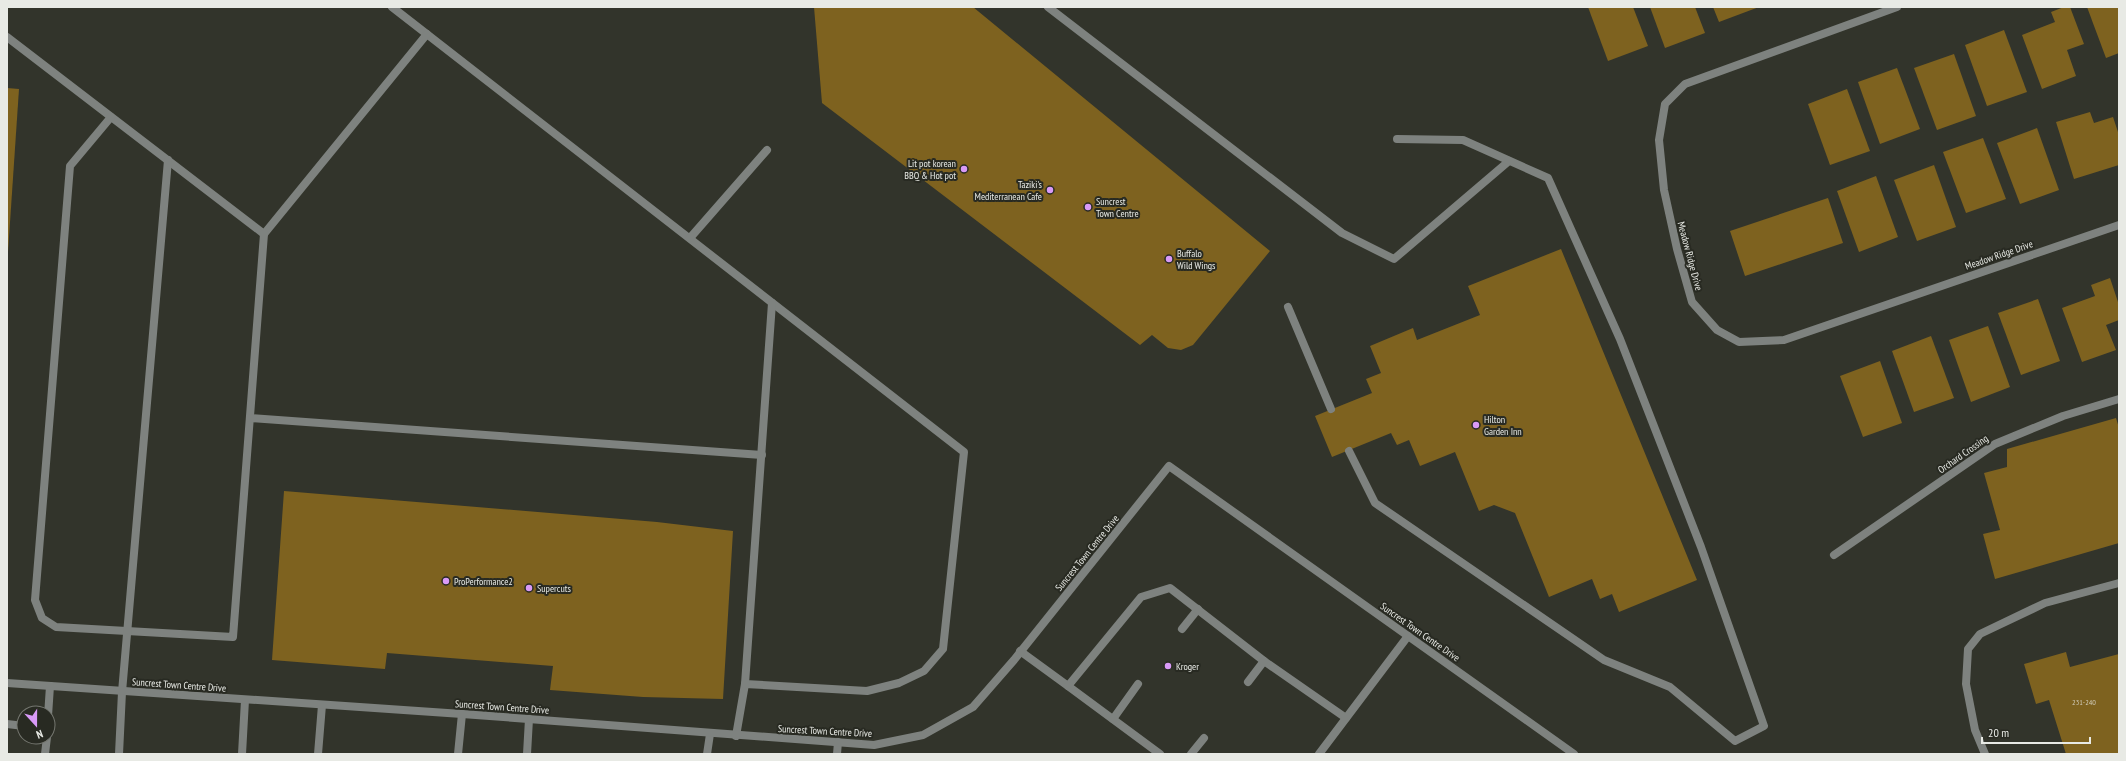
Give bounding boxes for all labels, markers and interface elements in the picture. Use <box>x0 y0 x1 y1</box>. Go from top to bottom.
place label: Lit pot korean BBQ & Hot pot <box>904 157 956 182</box>
marker: Lit pot korean BBQ & Hot pot <box>959 164 969 174</box>
place label: Taziki's Mediterranean Cafe <box>975 178 1043 203</box>
marker: Taziki's Mediterranean Cafe <box>1045 185 1055 195</box>
place label: Suncrest Town Centre <box>1096 195 1139 220</box>
marker: Suncrest Town Centre <box>1083 202 1093 212</box>
street label: Meadow Ridge Drive <box>1675 220 1705 292</box>
street label: Meadow Ridge Drive <box>1963 237 2035 273</box>
place label: Buffalo Wild Wings <box>1177 247 1216 272</box>
marker: Buffalo Wild Wings <box>1164 254 1174 264</box>
place label: Hilton Garden Inn <box>1484 413 1522 438</box>
marker: Hilton Garden Inn <box>1471 420 1481 430</box>
street label: Orchard Crossing <box>1935 432 1991 476</box>
street label: Suncrest Town Centre Drive <box>1052 512 1122 594</box>
place label: ProPerformance2 <box>454 575 513 588</box>
marker: ProPerformance2 <box>441 576 451 586</box>
place label: Supercuts <box>537 582 571 595</box>
marker: Supercuts <box>524 583 534 593</box>
street label: Suncrest Town Centre Drive <box>1378 600 1462 664</box>
place label: Kroger <box>1176 660 1199 673</box>
marker: Kroger <box>1163 661 1173 671</box>
street label: Suncrest Town Centre Drive <box>132 675 226 695</box>
street label: Suncrest Town Centre Drive <box>455 697 549 717</box>
house number: 231-240 <box>2072 697 2096 707</box>
north arrow <box>16 705 56 745</box>
scale bar <box>1982 719 2090 745</box>
street label: Suncrest Town Centre Drive <box>778 722 872 740</box>
text: 20 m <box>1988 725 2009 740</box>
text: N <box>34 727 45 742</box>

